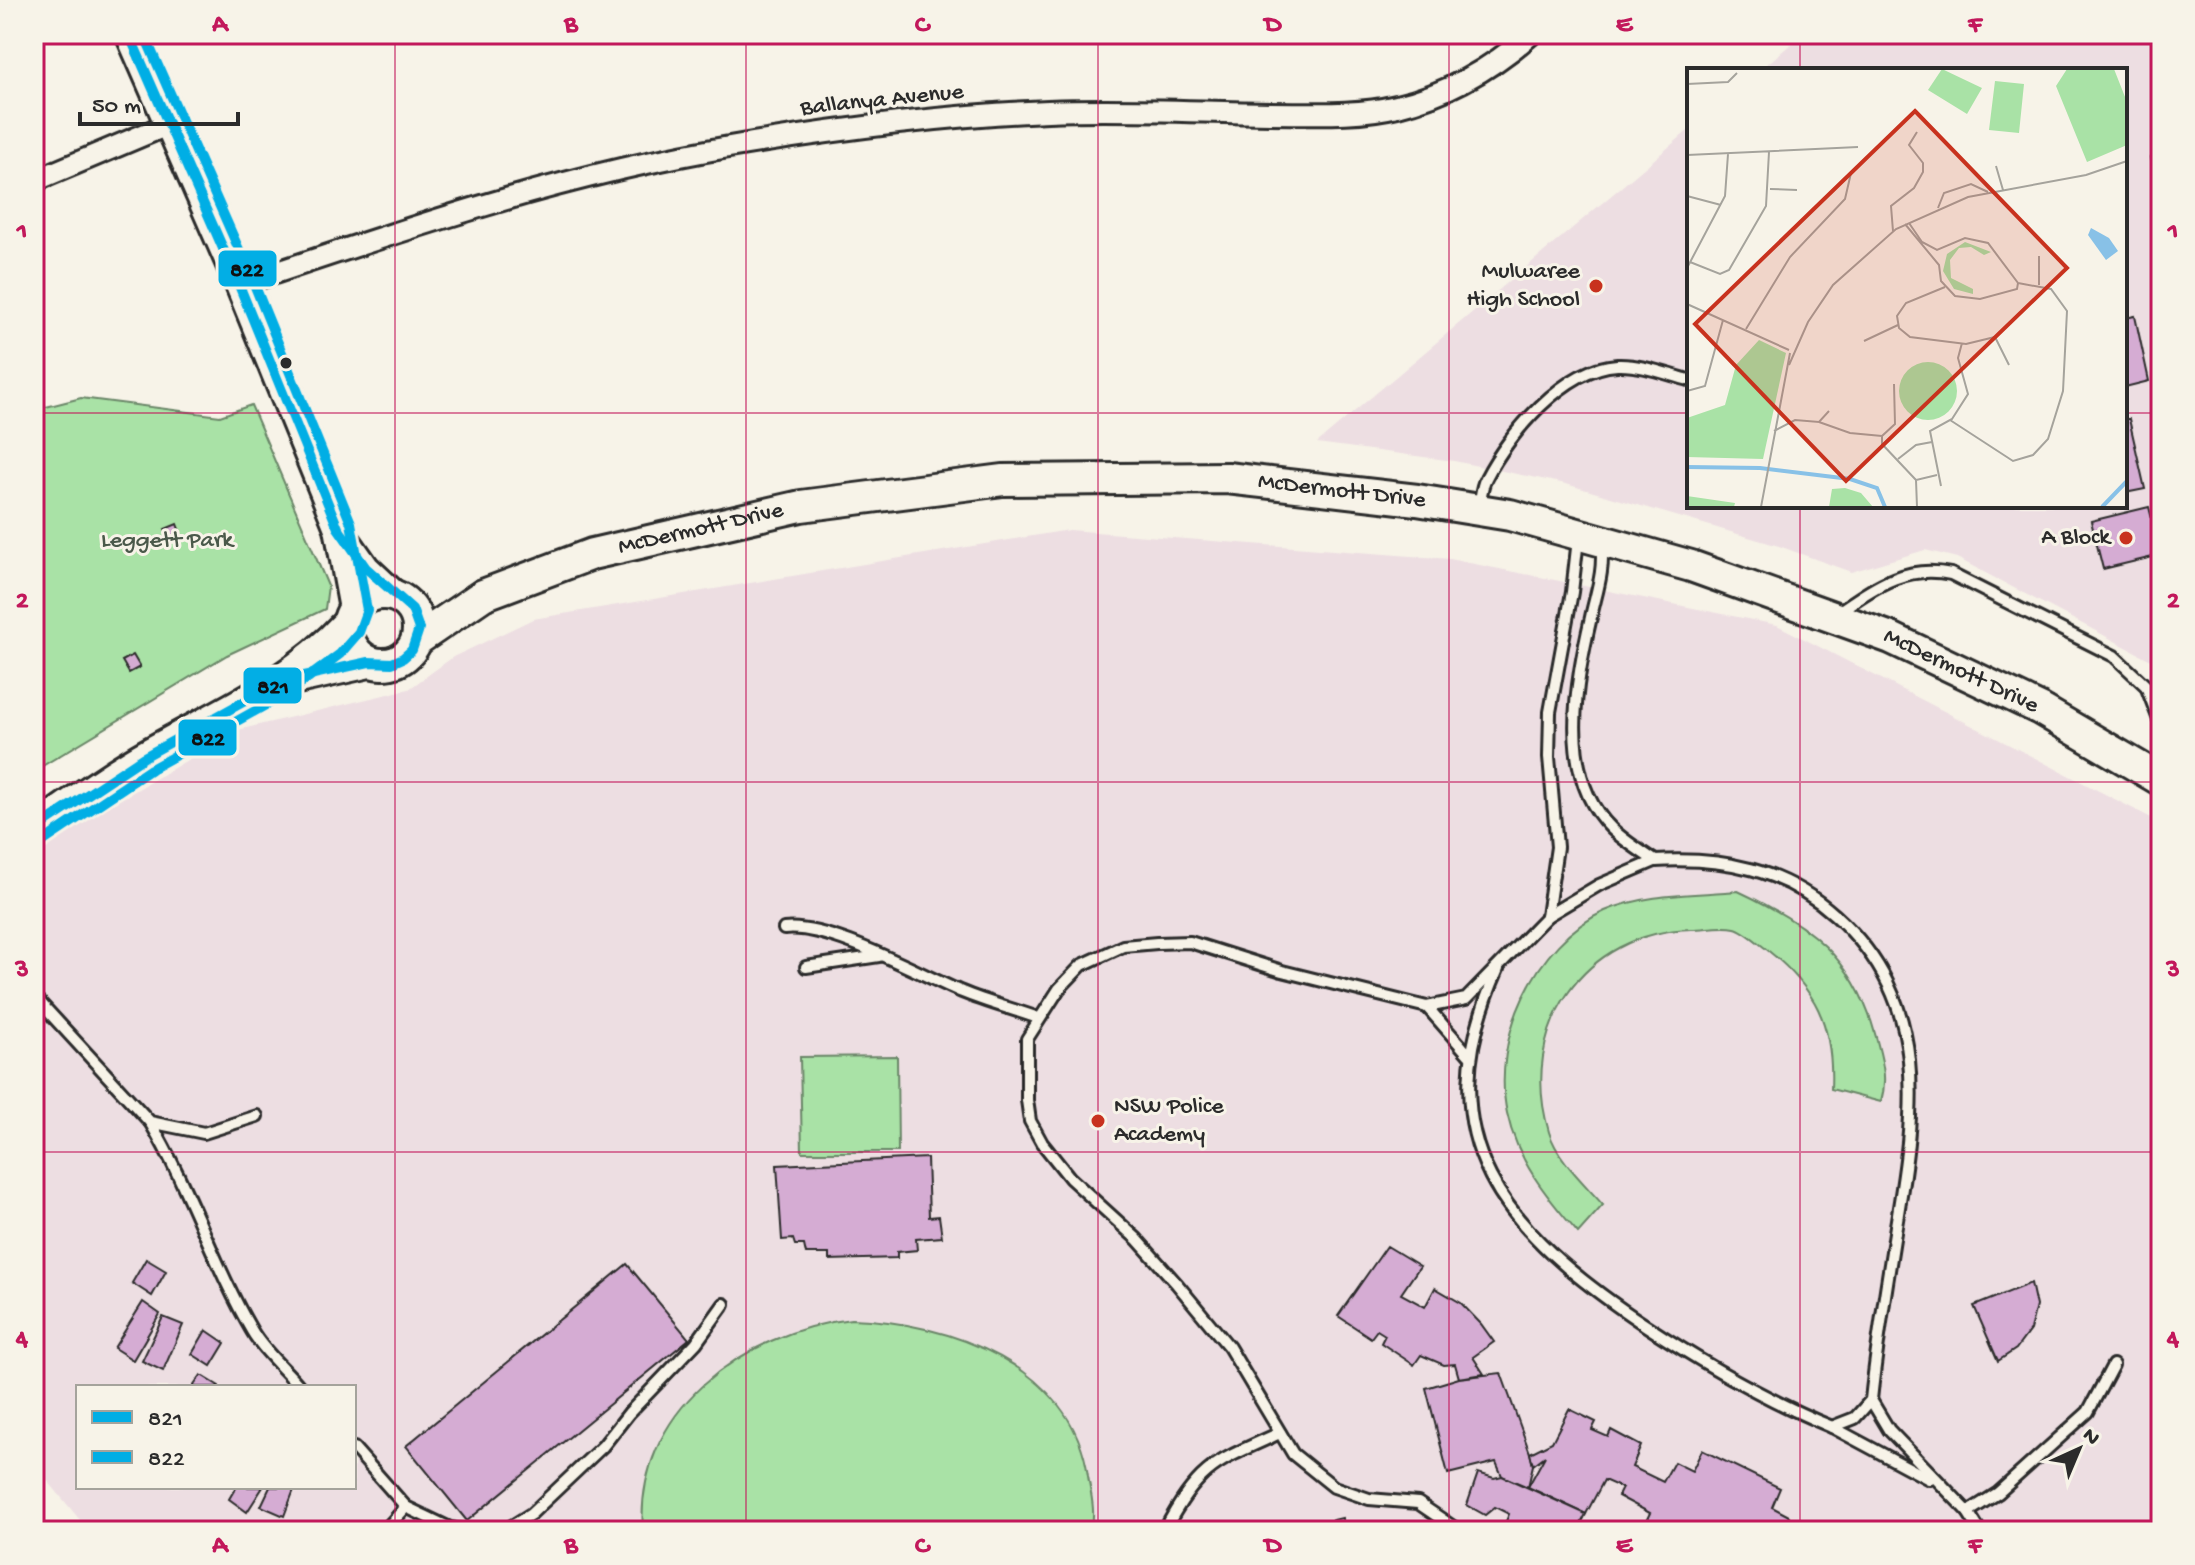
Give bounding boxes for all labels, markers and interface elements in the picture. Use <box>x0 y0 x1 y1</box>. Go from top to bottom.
text: A <box>211 11 229 42</box>
text: B <box>563 11 579 42</box>
text: C <box>915 11 932 42</box>
text: D <box>1263 11 1283 42</box>
text: E <box>1616 11 1634 42</box>
text: F <box>1967 11 1983 42</box>
inset map <box>1687 68 2127 508</box>
scale bar <box>80 76 238 126</box>
street label: Ballanya Avenue <box>798 78 966 124</box>
text: 50 m <box>92 93 141 122</box>
text: 1 <box>16 218 27 249</box>
text: 1 <box>2167 218 2178 249</box>
line badge: 822 <box>217 249 278 288</box>
place label: Mulwaree High School <box>1466 258 1581 315</box>
text: 822 <box>230 259 264 285</box>
marker: Mulwaree High School <box>1587 277 1605 295</box>
unlabelled marker <box>278 355 294 371</box>
street label: McDermott Drive <box>1256 467 1428 516</box>
street label: McDermott Drive <box>615 496 787 562</box>
place label: A Block <box>2041 524 2112 553</box>
park label: Leggett Park <box>101 527 235 556</box>
marker: A Block <box>2117 529 2135 547</box>
text: 2 <box>16 587 29 618</box>
text: 2 <box>2167 587 2180 618</box>
street label: McDermott Drive <box>1879 622 2044 721</box>
line badge: 821 <box>242 666 303 705</box>
text: 821 <box>257 676 289 702</box>
line badge: 822 <box>177 718 238 757</box>
text: 822 <box>191 728 225 754</box>
text: 3 <box>14 956 29 987</box>
text: 3 <box>2165 956 2180 987</box>
place label: NSW Police Academy <box>1114 1093 1224 1150</box>
marker: NSW Police Academy <box>1089 1112 1107 1130</box>
text: 4 <box>15 1325 29 1356</box>
text: 4 <box>2166 1325 2180 1356</box>
legend <box>76 1385 356 1489</box>
text: 821 <box>148 1406 183 1435</box>
north arrow <box>2039 1409 2119 1489</box>
text: N <box>2076 1423 2104 1452</box>
text: 822 <box>148 1446 185 1475</box>
text: A <box>211 1532 229 1563</box>
text: B <box>563 1532 579 1563</box>
text: C <box>915 1532 932 1563</box>
text: D <box>1263 1532 1283 1563</box>
text: E <box>1616 1532 1634 1563</box>
text: F <box>1967 1532 1983 1563</box>

